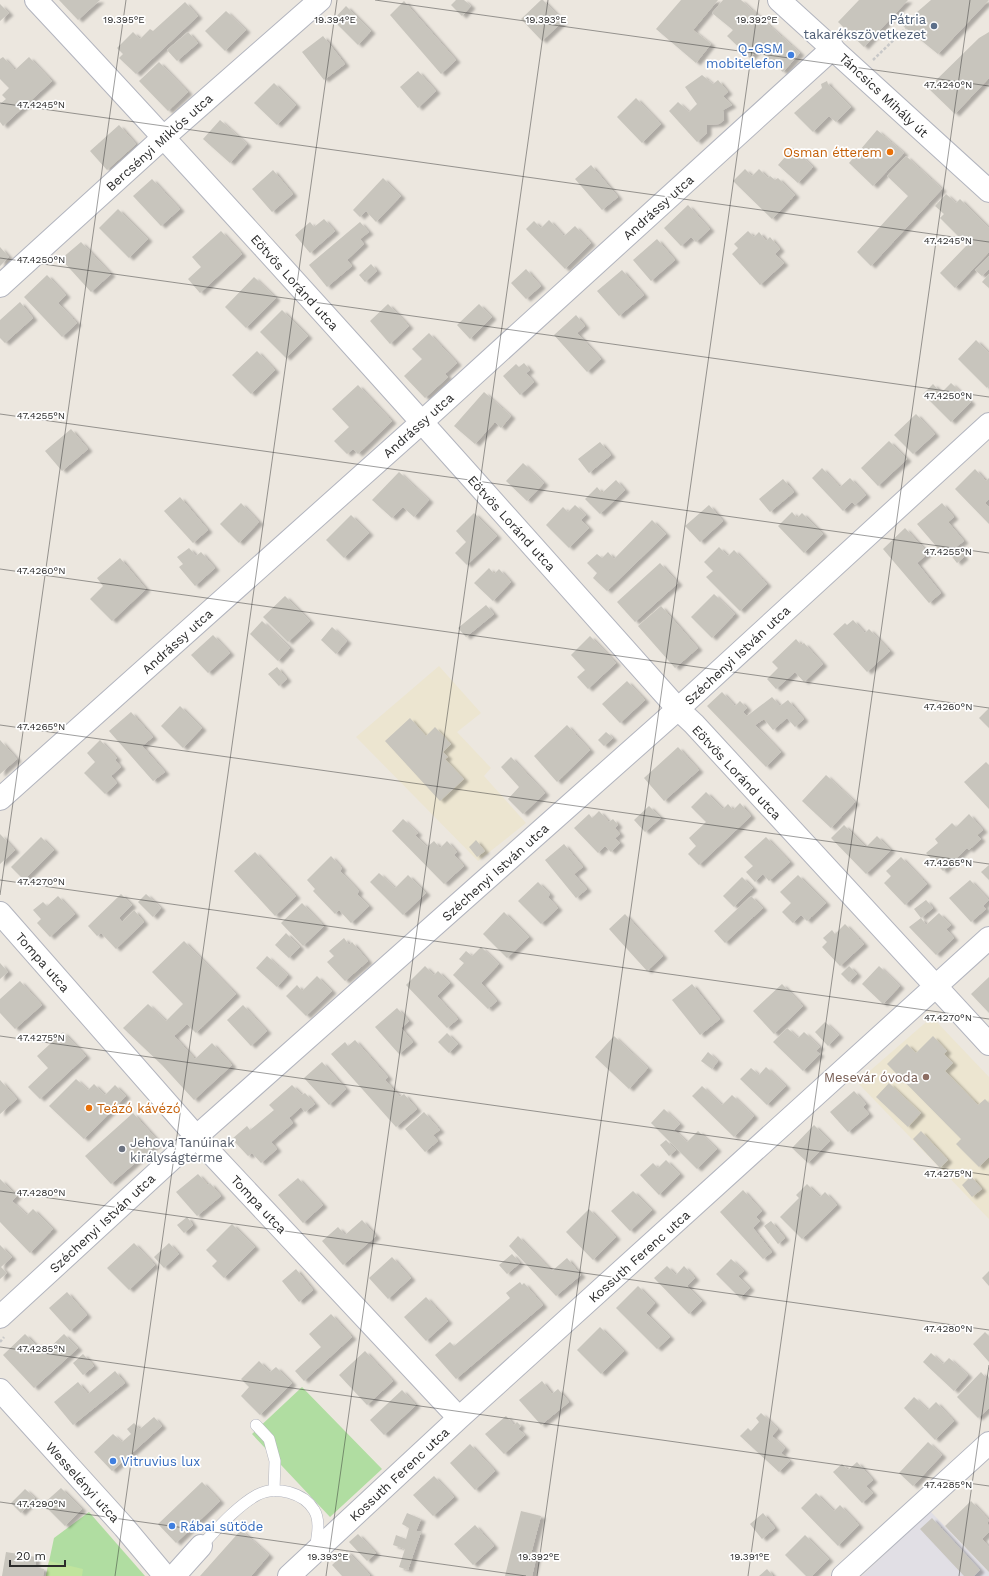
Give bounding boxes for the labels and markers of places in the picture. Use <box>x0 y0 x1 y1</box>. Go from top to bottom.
place label: Pátria takarékszövetkezet <box>804 12 927 42</box>
marker: Pátria takarékszövetkezet <box>929 21 939 31</box>
place label: Q-GSM mobitelefon <box>706 41 783 71</box>
marker: Q-GSM mobitelefon <box>786 50 796 60</box>
place label: Osman étterem <box>783 145 882 160</box>
marker: Osman étterem <box>885 147 895 157</box>
place label: Mesevár óvoda <box>824 1070 919 1085</box>
marker: Mesevár óvoda <box>921 1072 931 1082</box>
place label: Teázó kávézó <box>97 1101 181 1116</box>
marker: Teázó kávézó <box>84 1103 94 1113</box>
place label: Jehova Tanúinak királyságterme <box>130 1135 235 1165</box>
marker: Jehova Tanúinak királyságterme <box>117 1144 127 1154</box>
place label: Vitruvius lux <box>121 1454 200 1469</box>
marker: Vitruvius lux <box>108 1456 118 1466</box>
place label: Rábai sütöde <box>180 1519 263 1534</box>
marker: Rábai sütöde <box>167 1521 177 1531</box>

